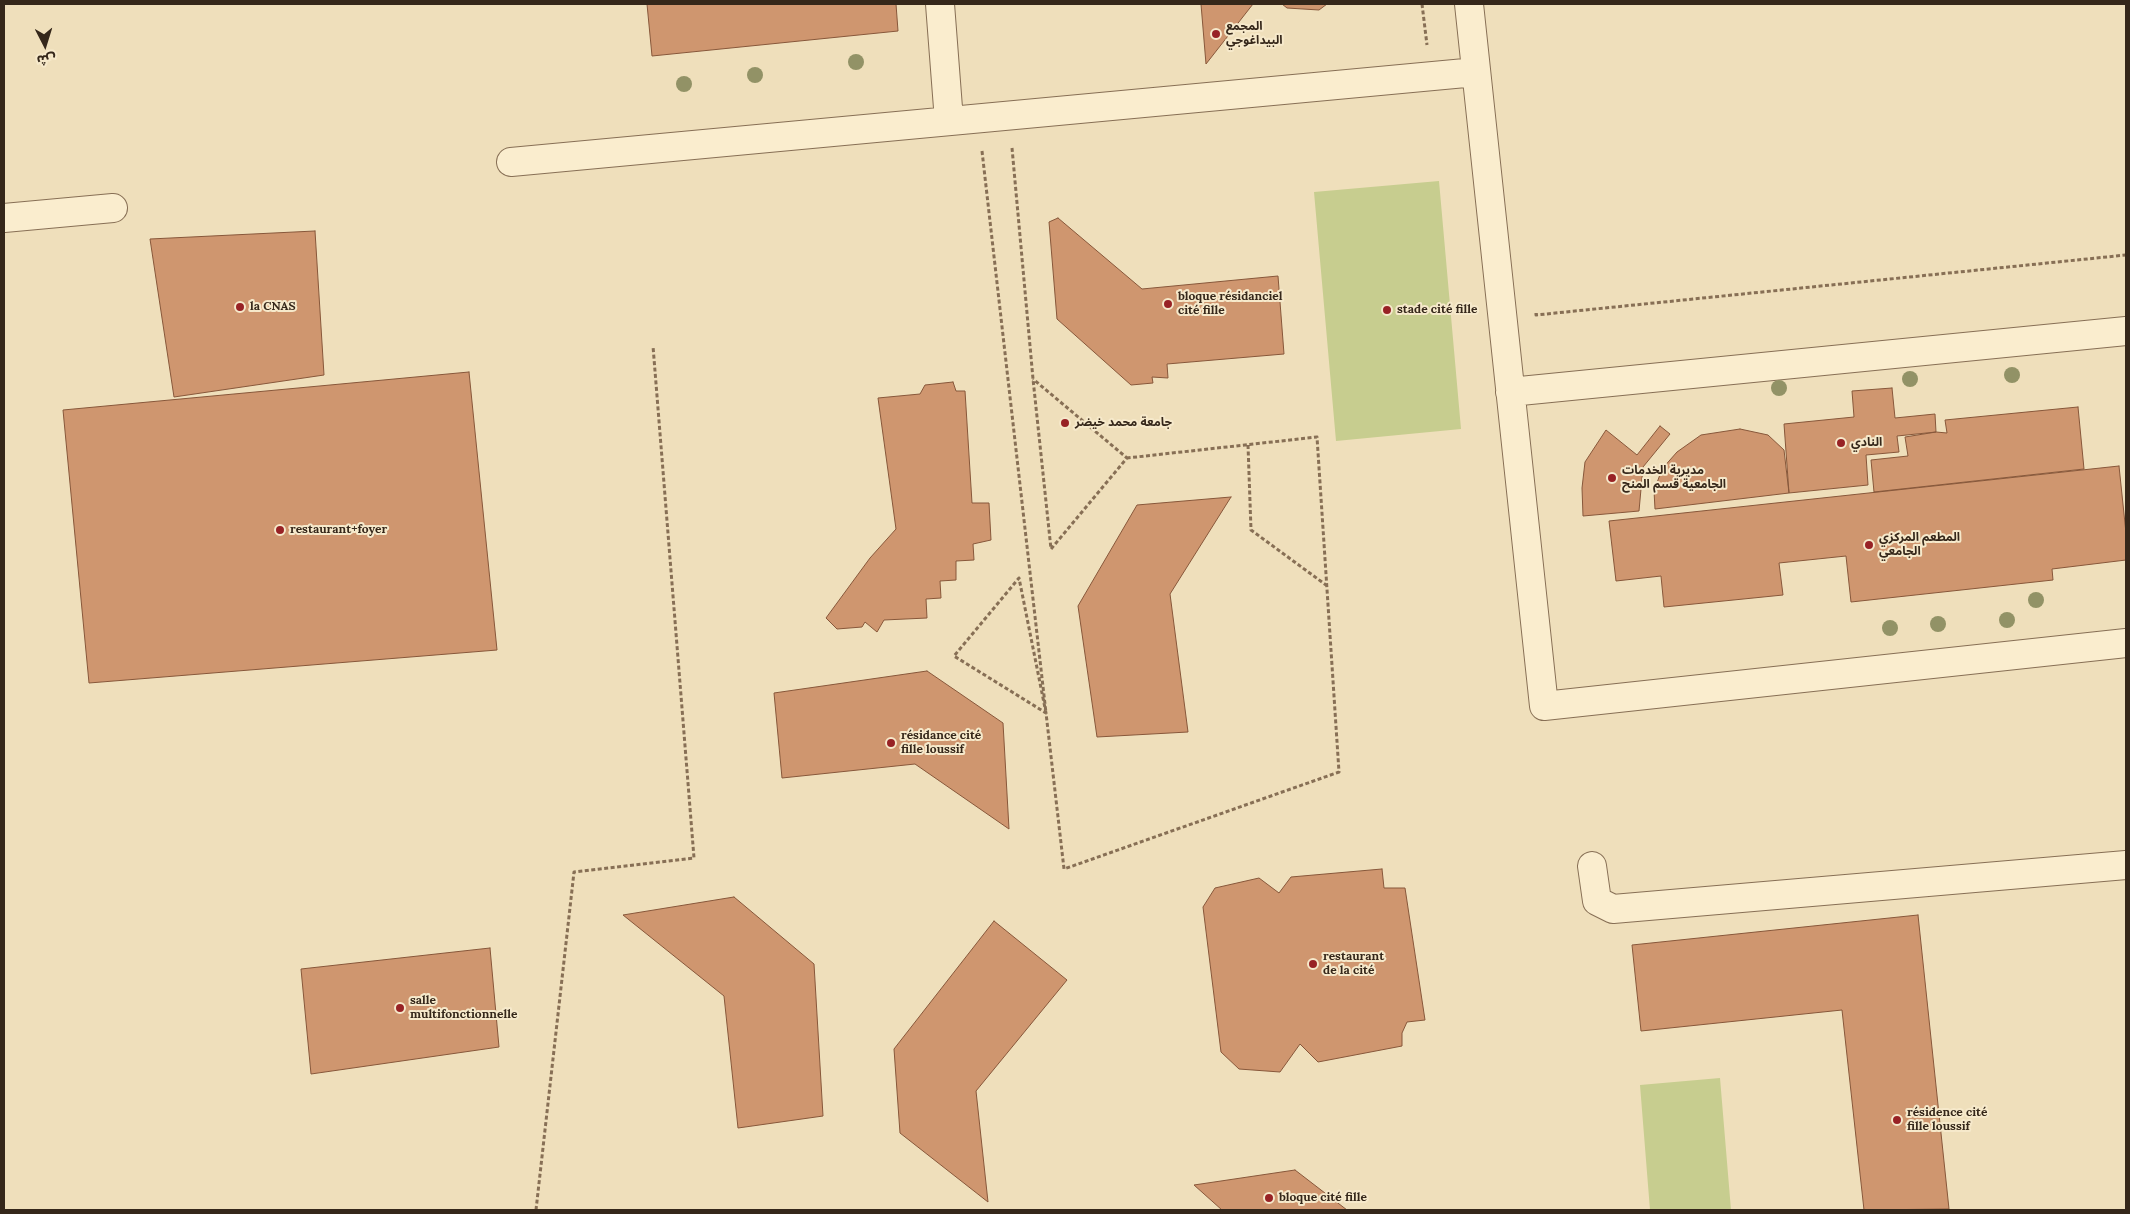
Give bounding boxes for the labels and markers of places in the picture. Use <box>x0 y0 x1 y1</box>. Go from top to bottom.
place label: المجمع البيداغوجي <box>1226 20 1283 48</box>
marker: المجمع البيداغوجي <box>1210 28 1222 40</box>
place label: bloque résidanciel cité fille <box>1178 290 1283 318</box>
marker: bloque résidanciel cité fille <box>1162 298 1174 310</box>
place label: la CNAS <box>250 300 296 314</box>
marker: la CNAS <box>234 301 246 313</box>
place label: stade cité fille <box>1397 303 1477 317</box>
marker: stade cité fille <box>1381 304 1393 316</box>
place label: جامعة محمد خيضر <box>1075 416 1172 430</box>
marker: جامعة محمد خيضر <box>1059 417 1071 429</box>
place label: النادي <box>1851 436 1882 450</box>
marker: النادي <box>1835 437 1847 449</box>
place label: مديرية الخدمات الجامعية قسم المنح <box>1622 464 1726 492</box>
marker: مديرية الخدمات الجامعية قسم المنح <box>1606 472 1618 484</box>
place label: restaurant+foyer <box>290 523 387 537</box>
marker: restaurant+foyer <box>274 524 286 536</box>
place label: المطعم المركزي الجامعي <box>1879 531 1960 559</box>
marker: المطعم المركزي الجامعي <box>1863 539 1875 551</box>
place label: résidance cité fille loussif <box>901 729 981 757</box>
marker: résidance cité fille loussif <box>885 737 897 749</box>
place label: restaurant de la cité <box>1323 950 1384 978</box>
marker: restaurant de la cité <box>1307 958 1319 970</box>
place label: salle multifonctionnelle <box>410 994 517 1022</box>
marker: salle multifonctionnelle <box>394 1002 406 1014</box>
place label: résidence cité fille loussif <box>1907 1106 1987 1134</box>
marker: résidence cité fille loussif <box>1891 1114 1903 1126</box>
place label: bloque cité fille <box>1279 1191 1367 1205</box>
marker: bloque cité fille <box>1263 1192 1275 1204</box>

